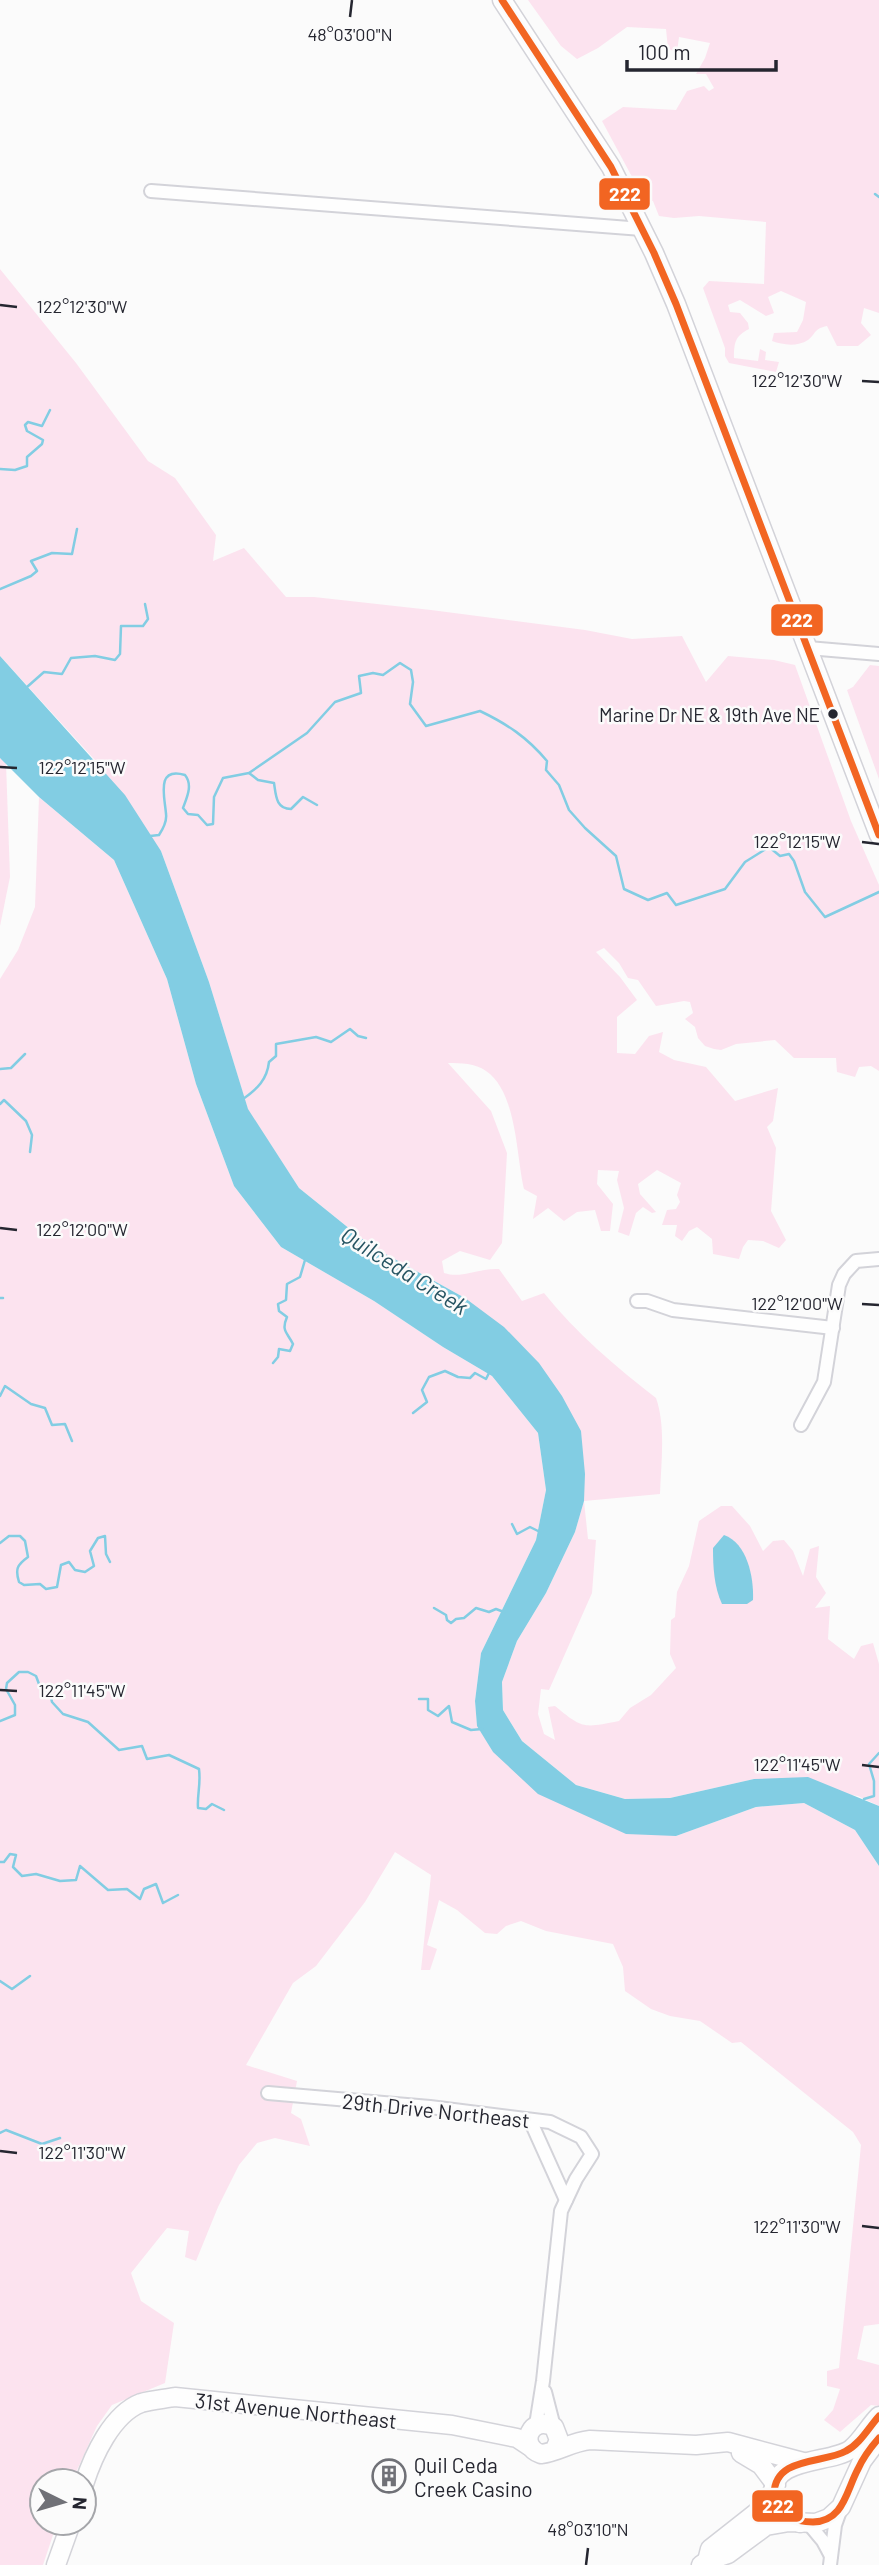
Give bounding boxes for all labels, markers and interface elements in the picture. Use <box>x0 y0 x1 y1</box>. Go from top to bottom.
text: 48°03'00"N <box>307 23 393 45</box>
scale bar <box>627 28 776 72</box>
text: 100 m <box>638 39 691 64</box>
line badge: 222 <box>598 177 651 211</box>
text: 222 <box>609 182 641 205</box>
text: 122°12'30"W <box>37 295 128 317</box>
text: 122°12'30"W <box>752 369 843 391</box>
line badge: 222 <box>770 603 824 637</box>
text: 222 <box>781 608 813 631</box>
place label: Marine Dr NE & 19th Ave NE <box>599 703 820 726</box>
marker: Marine Dr NE & 19th Ave NE <box>826 707 840 721</box>
text: 122°12'15"W <box>39 756 126 778</box>
text: 122°12'15"W <box>754 830 841 852</box>
text: 122°12'00"W <box>36 1218 128 1240</box>
water label: Quilceda Creek <box>336 1220 474 1320</box>
text: 122°12'00"W <box>751 1292 843 1314</box>
text: 122°11'45"W <box>38 1679 126 1701</box>
text: 122°11'45"W <box>753 1753 841 1775</box>
street label: 29th Drive Northeast <box>341 2088 531 2132</box>
text: 122°11'30"W <box>38 2141 126 2163</box>
text: 122°11'30"W <box>753 2215 841 2237</box>
street label: 31st Avenue Northeast <box>194 2387 398 2433</box>
place label: Quil Ceda Creek Casino <box>414 2452 533 2501</box>
building icon: Quil Ceda Creek Casino <box>370 2457 408 2495</box>
north arrow <box>28 2467 98 2537</box>
line badge: 222 <box>751 2489 804 2523</box>
text: 222 <box>762 2494 794 2517</box>
text: N <box>68 2496 92 2511</box>
text: 48°03'10"N <box>547 2518 629 2540</box>

